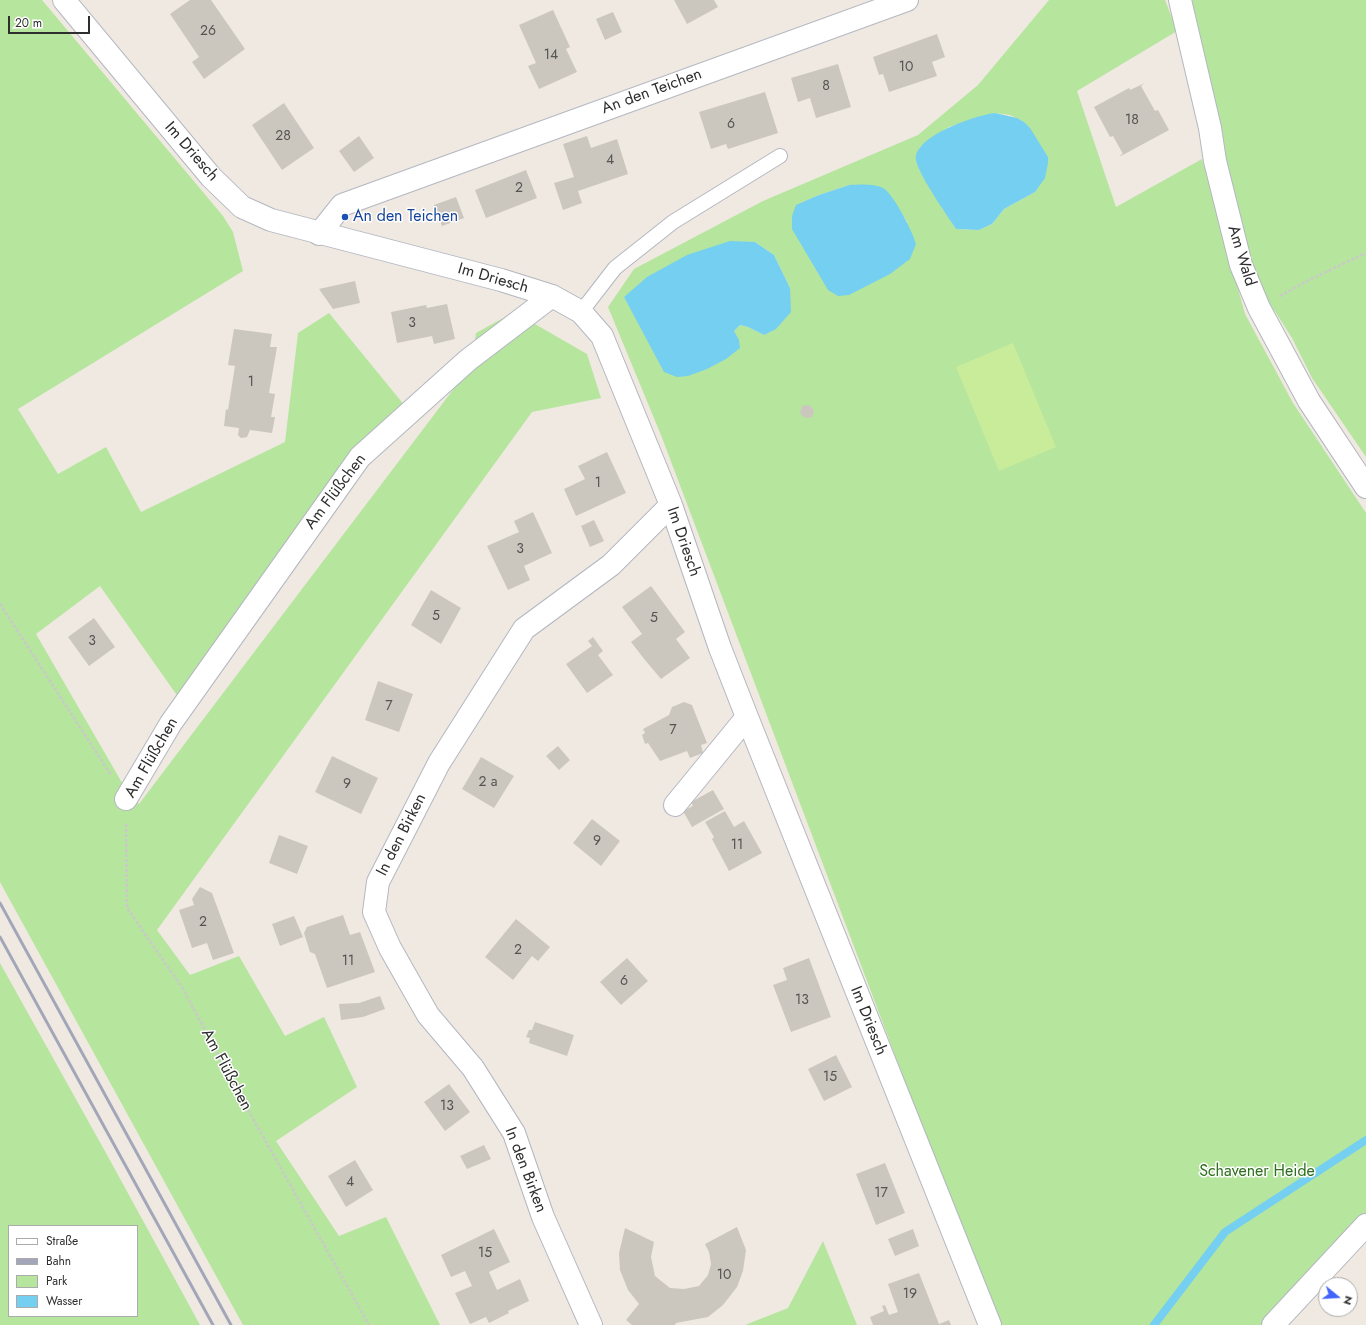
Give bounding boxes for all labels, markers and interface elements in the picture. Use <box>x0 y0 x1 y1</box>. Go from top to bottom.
scale bar <box>10 8 92 34</box>
text: 20 m <box>15 14 42 32</box>
house number: 26 <box>200 24 216 40</box>
house number: 14 <box>544 48 558 64</box>
house number: 10 <box>899 60 913 76</box>
street label: An den Teichen <box>599 65 705 119</box>
house number: 8 <box>822 79 830 95</box>
house number: 18 <box>1125 113 1139 129</box>
house number: 6 <box>727 117 735 133</box>
street label: Im Driesch <box>160 118 222 186</box>
house number: 28 <box>275 129 291 145</box>
house number: 4 <box>606 153 614 169</box>
house number: 2 <box>515 181 523 197</box>
place label: An den Teichen <box>353 207 458 227</box>
marker: An den Teichen <box>340 212 350 222</box>
street label: Am Wald <box>1223 223 1259 289</box>
street label: Im Driesch <box>456 260 530 298</box>
house number: 3 <box>408 316 416 332</box>
house number: 1 <box>248 375 254 391</box>
street label: Am Flüßchen <box>301 450 371 534</box>
house number: 1 <box>595 476 601 492</box>
street label: Im Driesch <box>662 505 704 579</box>
house number: 3 <box>516 542 524 558</box>
house number: 5 <box>432 609 440 625</box>
house number: 5 <box>650 611 658 627</box>
house number: 3 <box>88 634 96 650</box>
house number: 7 <box>385 699 393 715</box>
street label: Am Flüßchen <box>121 714 183 802</box>
house number: 7 <box>669 723 677 739</box>
house number: 2 a <box>479 775 497 791</box>
house number: 9 <box>343 777 351 793</box>
street label: In den Birken <box>373 791 431 879</box>
house number: 9 <box>593 834 601 850</box>
house number: 11 <box>731 838 743 854</box>
house number: 2 <box>199 915 207 931</box>
house number: 2 <box>514 943 522 959</box>
house number: 11 <box>342 954 354 970</box>
house number: 6 <box>620 974 628 990</box>
street label: Im Driesch <box>846 984 890 1058</box>
house number: 13 <box>795 993 809 1009</box>
street label: Am Flüßchen <box>196 1026 256 1114</box>
house number: 15 <box>823 1070 837 1086</box>
house number: 13 <box>440 1099 454 1115</box>
street label: In den Birken <box>500 1125 550 1215</box>
park label: Schavener Heide <box>1199 1162 1315 1182</box>
house number: 4 <box>346 1175 354 1191</box>
house number: 17 <box>874 1186 888 1202</box>
legend <box>8 1225 138 1317</box>
text: Straße <box>46 1232 78 1250</box>
house number: 15 <box>478 1246 492 1262</box>
text: Bahn <box>46 1252 71 1270</box>
house number: 10 <box>717 1268 731 1284</box>
text: Park <box>46 1272 67 1290</box>
north arrow <box>1318 1277 1358 1317</box>
house number: 19 <box>903 1287 917 1303</box>
text: Wasser <box>46 1292 82 1310</box>
text: N <box>1340 1294 1357 1307</box>

